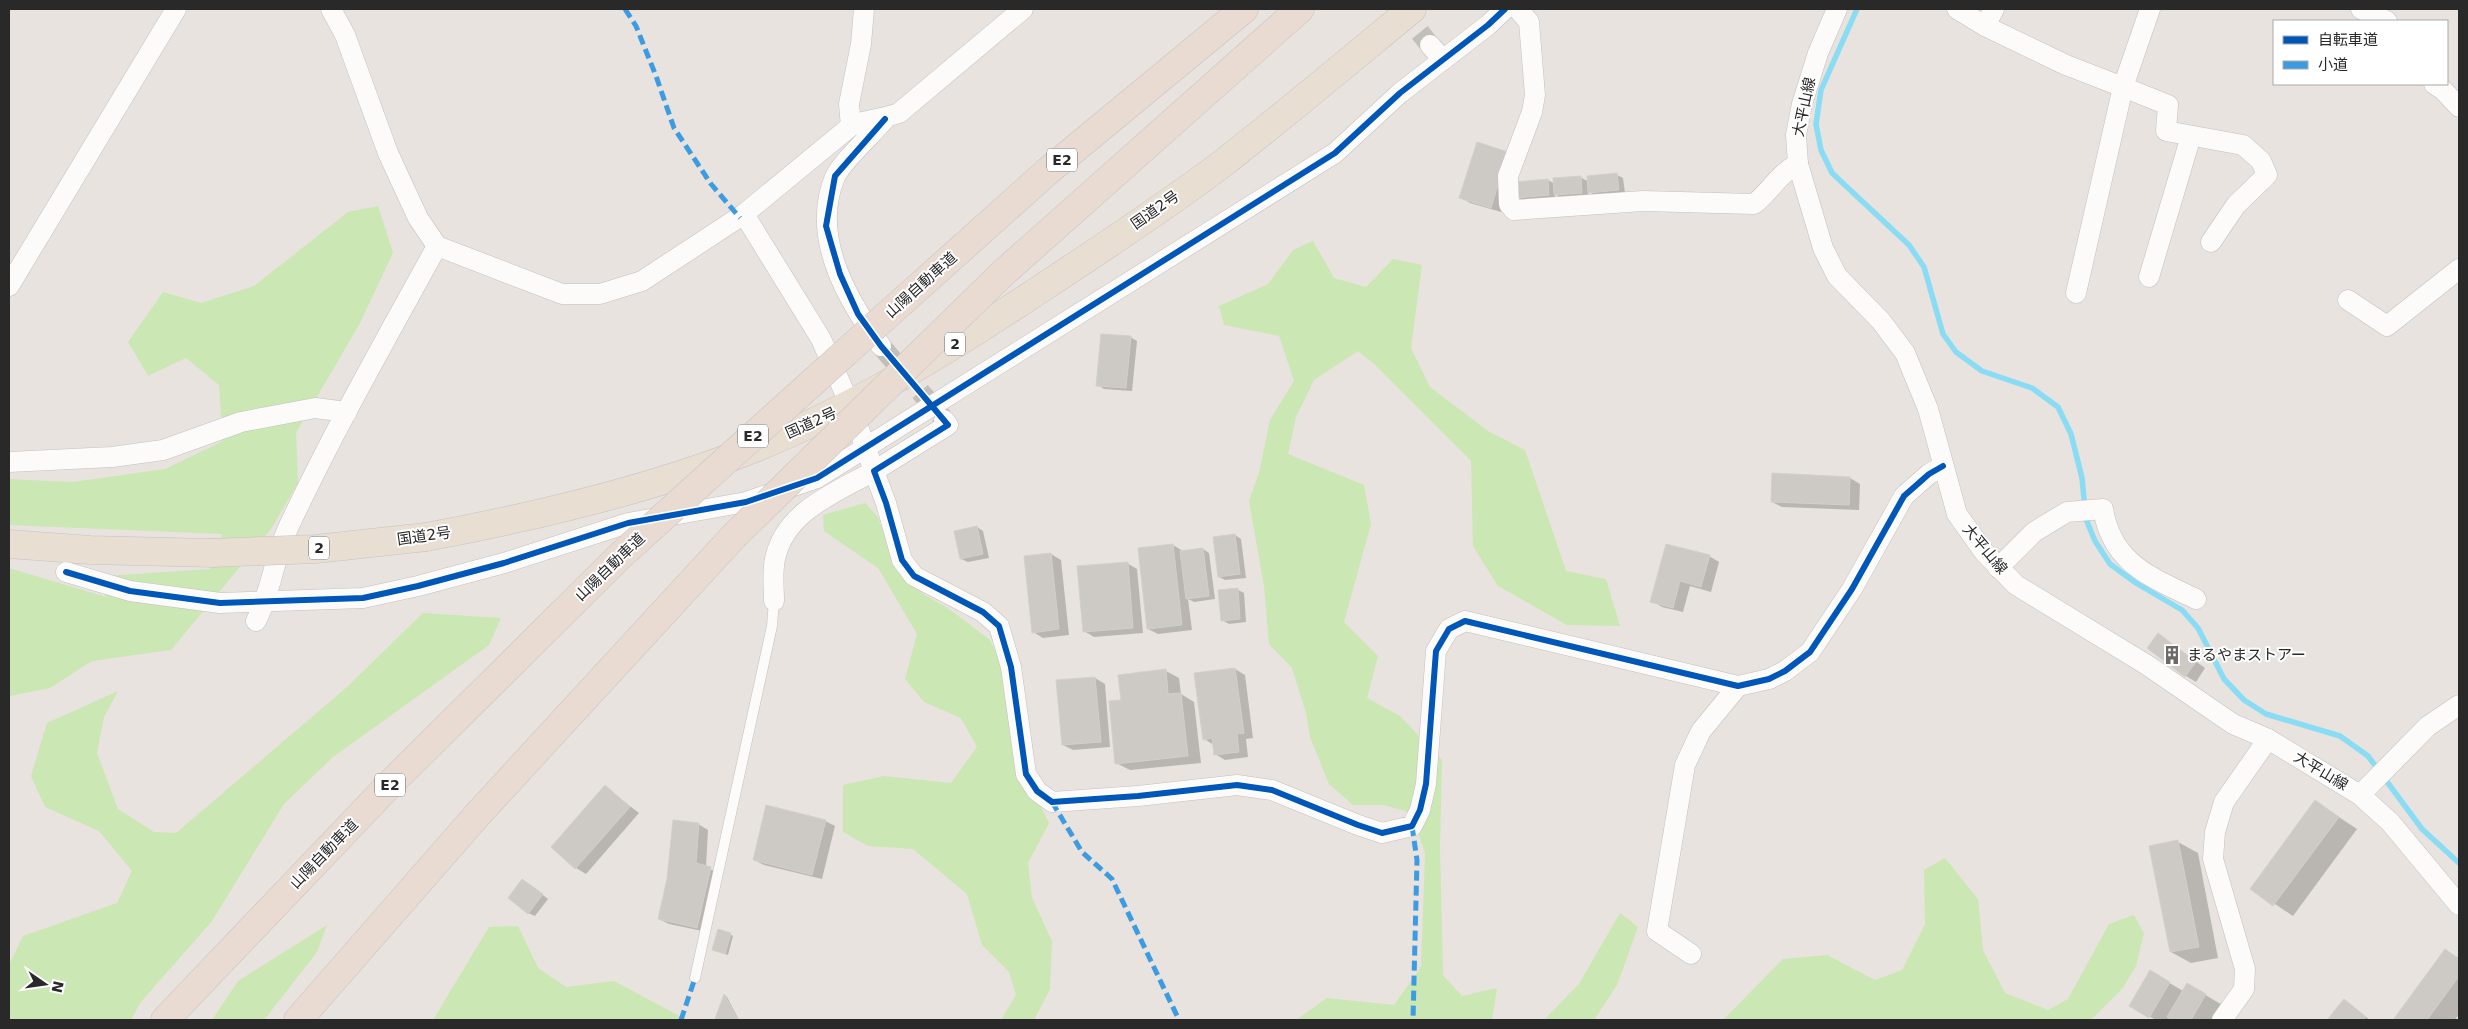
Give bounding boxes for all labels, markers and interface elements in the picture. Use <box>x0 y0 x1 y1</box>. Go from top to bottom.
legend <box>2273 20 2448 85</box>
text: 自転車道 <box>2318 31 2378 49</box>
text: 小道 <box>2318 56 2348 74</box>
street label: 大平山線 <box>1789 76 1819 138</box>
road number: E2 <box>1047 148 1077 172</box>
street label: 国道2号 <box>1127 187 1183 233</box>
street label: 山陽自動車道 <box>882 248 960 322</box>
road number: 2 <box>945 332 965 356</box>
street label: 国道2号 <box>782 404 840 442</box>
road number: E2 <box>738 424 768 448</box>
street label: 大平山線 <box>1959 520 2011 578</box>
street label: 国道2号 <box>396 523 452 549</box>
street label: 山陽自動車道 <box>571 529 649 605</box>
road number: 2 <box>309 536 329 560</box>
building icon: まるやまストアー <box>2161 644 2183 666</box>
place label: まるやまストアー <box>2187 646 2306 664</box>
street label: 大平山線 <box>2291 748 2351 794</box>
road number: E2 <box>375 774 405 796</box>
street label: 山陽自動車道 <box>286 815 362 893</box>
north arrow <box>20 959 70 1009</box>
text: N <box>49 979 67 994</box>

